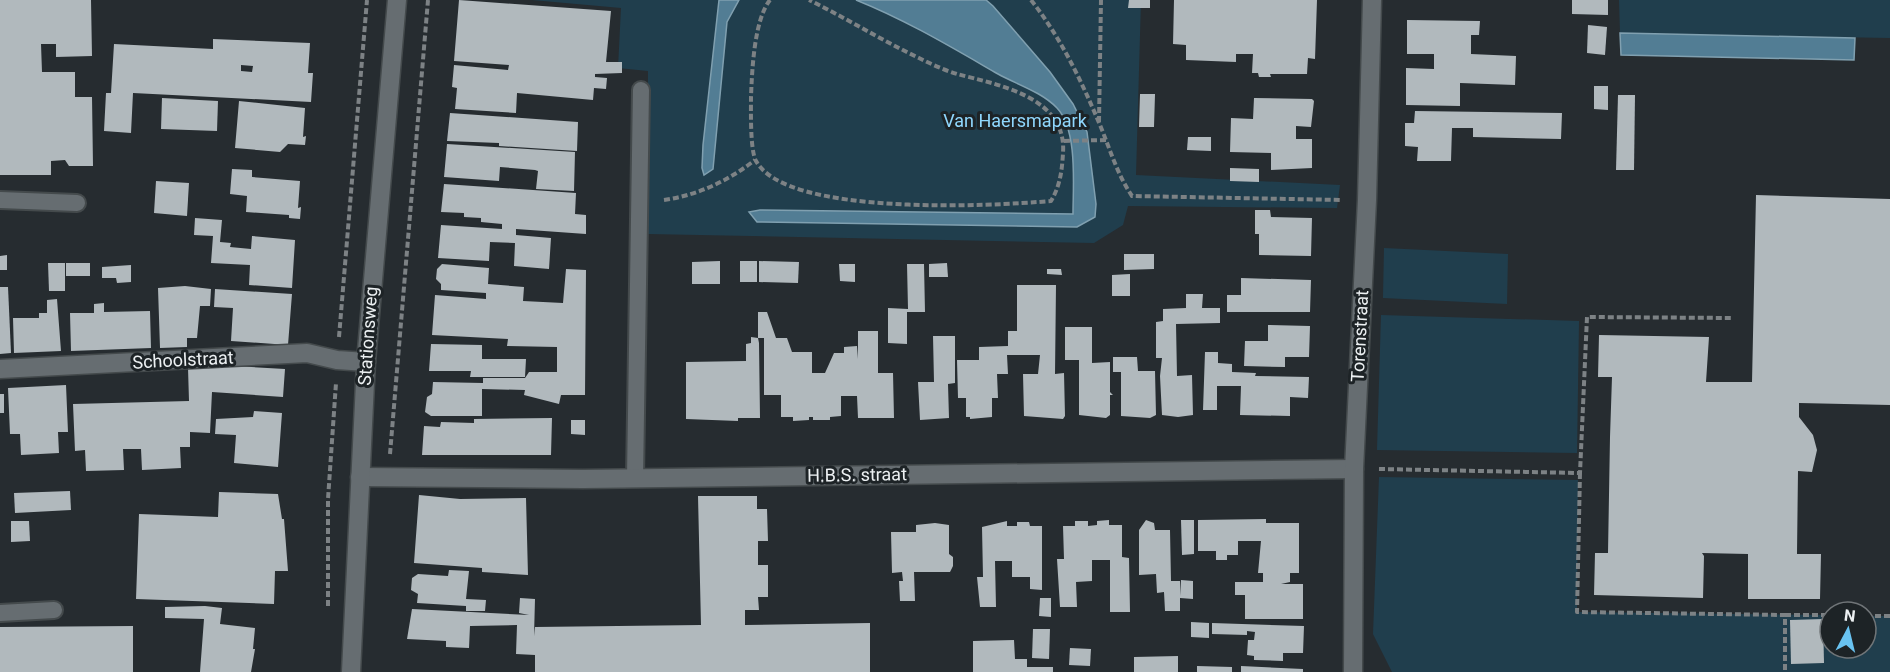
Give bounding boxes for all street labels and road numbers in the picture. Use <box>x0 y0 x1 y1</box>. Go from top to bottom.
street label: Stationsweg <box>354 286 381 386</box>
street label: Torenstraat <box>1347 289 1372 382</box>
street label: Schoolstraat <box>132 346 234 373</box>
street label: H.B.S. straat <box>807 463 907 486</box>

